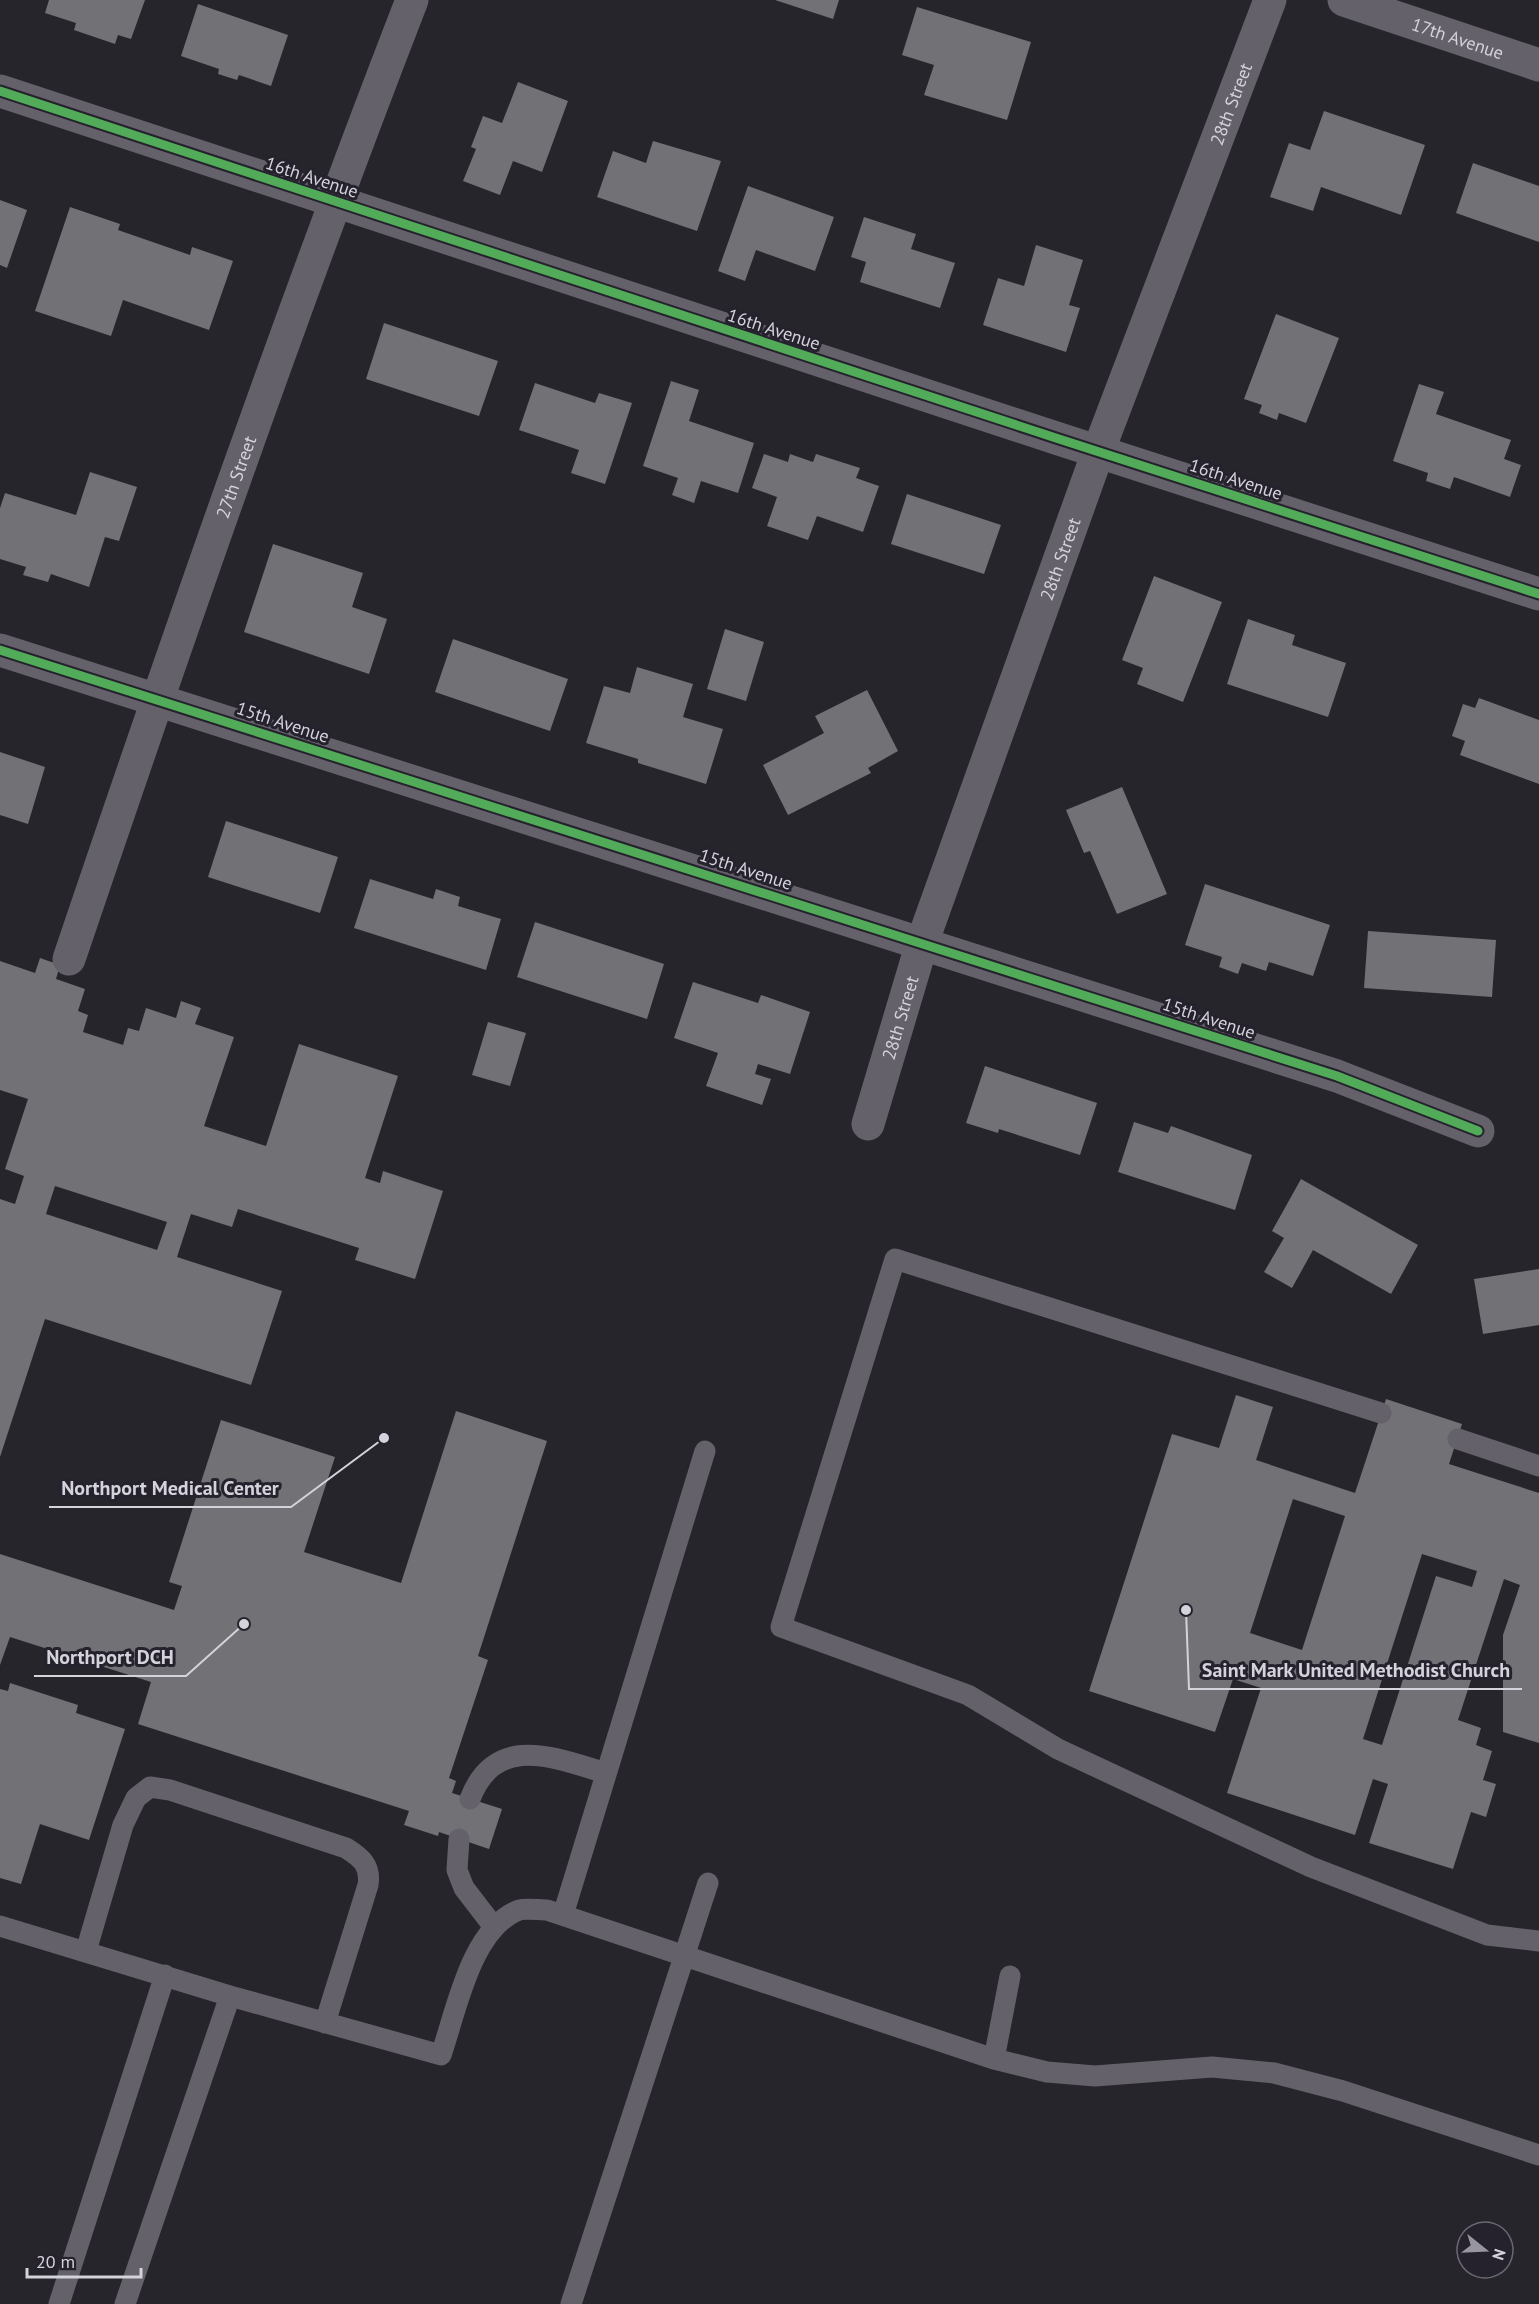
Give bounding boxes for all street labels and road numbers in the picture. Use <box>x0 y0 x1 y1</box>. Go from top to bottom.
street label: 17th Avenue <box>1409 12 1507 64</box>
street label: 28th Street <box>1204 59 1257 148</box>
street label: 16th Avenue <box>263 151 361 203</box>
street label: 16th Avenue <box>725 303 823 355</box>
street label: 27th Street <box>210 433 261 521</box>
street label: 16th Avenue <box>1187 453 1285 505</box>
street label: 28th Street <box>1034 514 1085 603</box>
street label: 15th Avenue <box>234 696 332 748</box>
street label: 15th Avenue <box>697 843 795 895</box>
street label: 28th Street <box>876 973 923 1062</box>
street label: 15th Avenue <box>1160 992 1258 1044</box>

